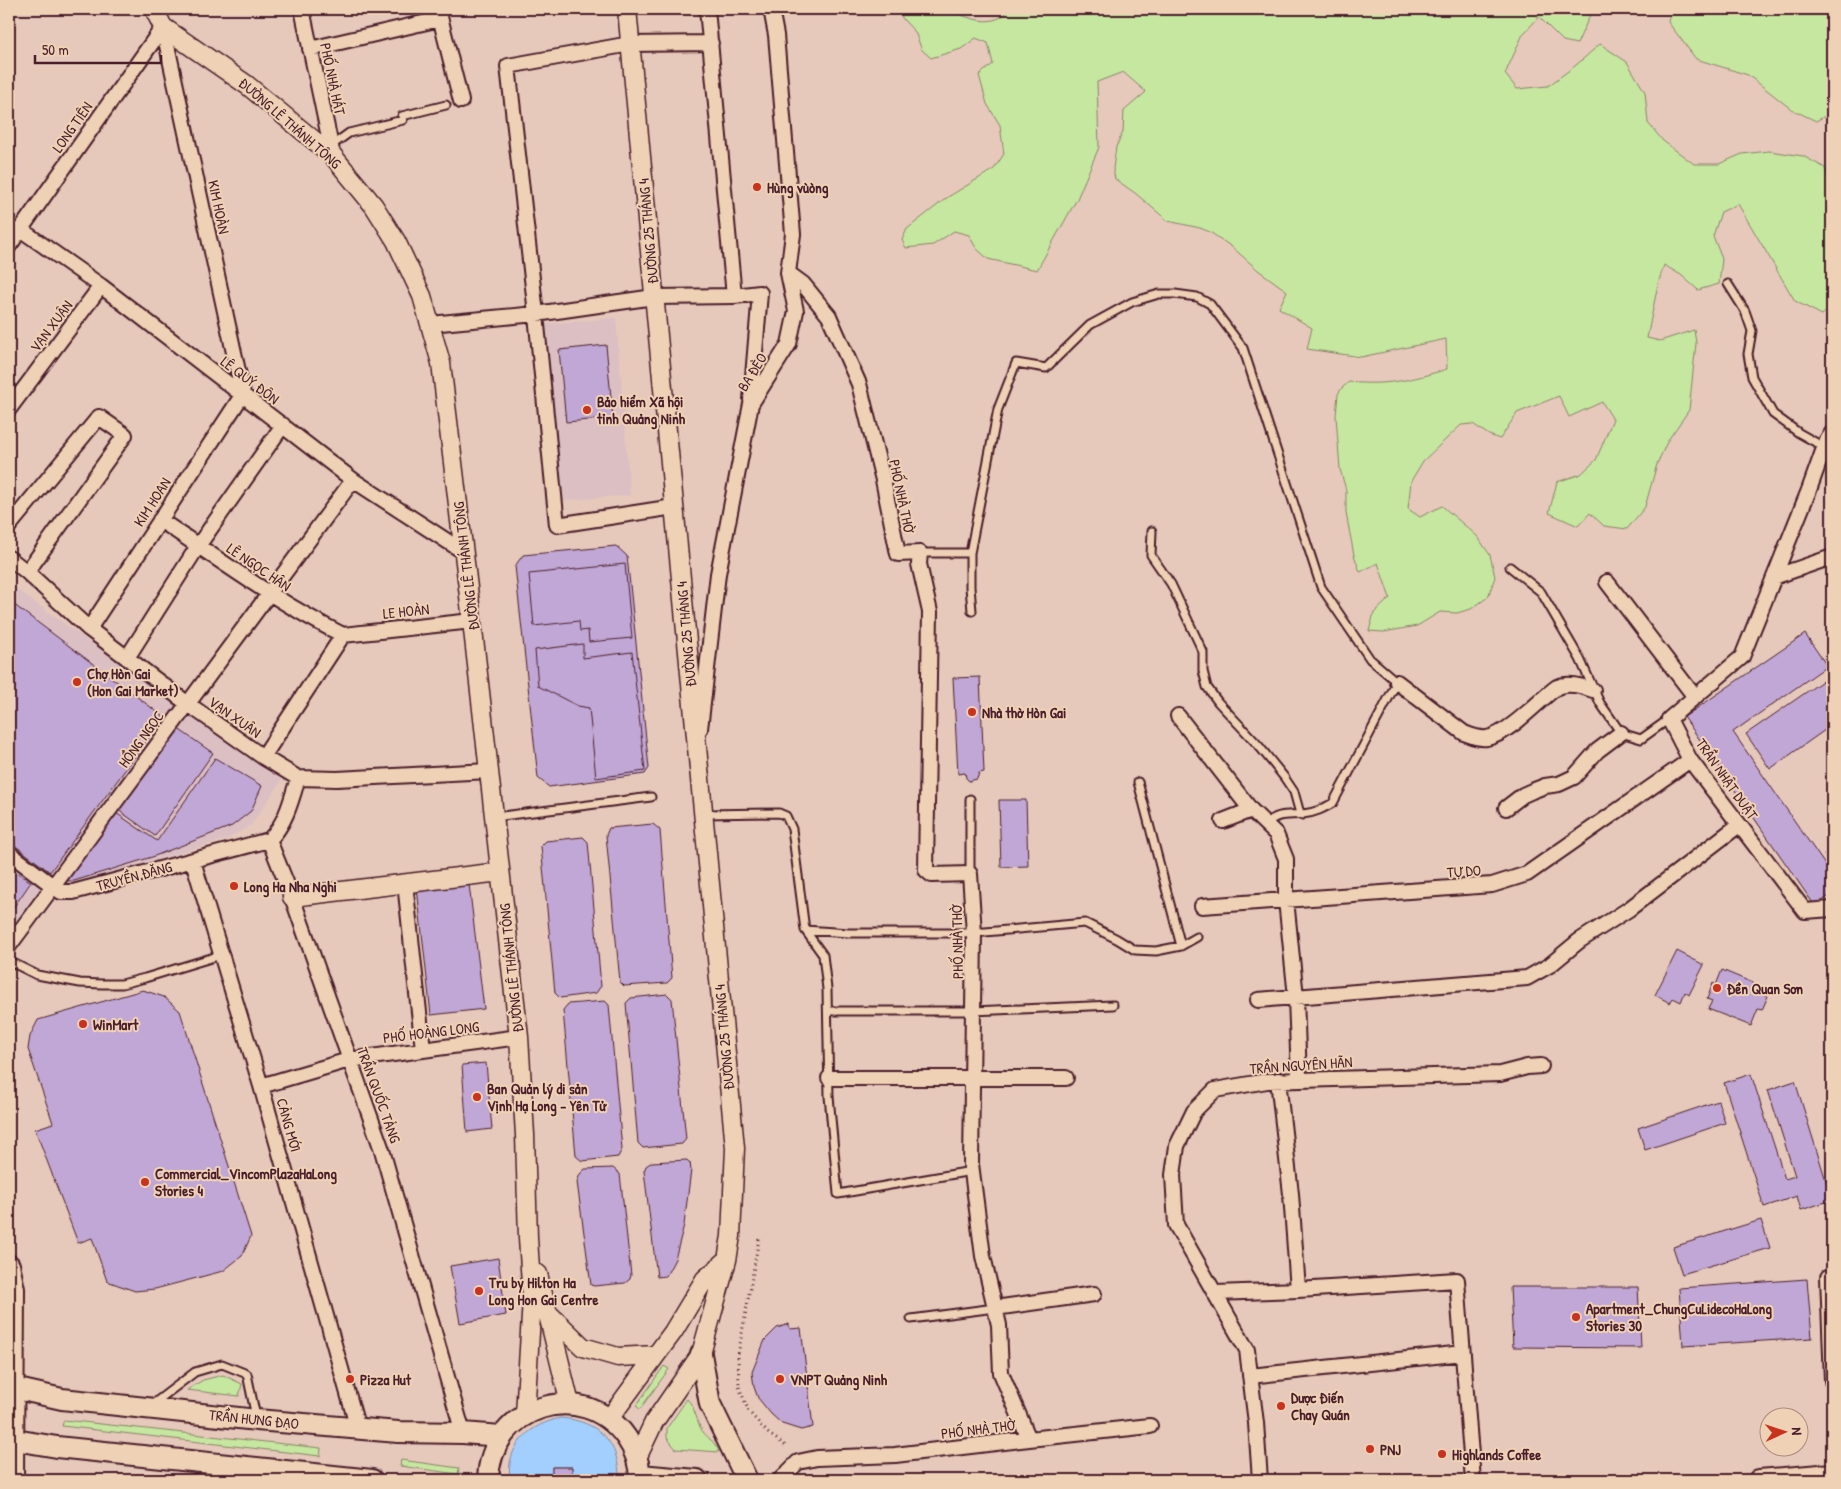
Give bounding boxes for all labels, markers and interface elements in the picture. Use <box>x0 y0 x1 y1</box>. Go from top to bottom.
scale bar <box>35 32 161 64</box>
text: 50 m <box>42 39 69 60</box>
street label: PHỐ NHÀ HÁT <box>315 41 351 118</box>
street label: ĐƯỜNG LÊ THÁNH TÔNG <box>234 73 346 174</box>
street label: LONG TIÊN <box>47 97 97 157</box>
street label: ĐƯỜNG 25 THÁNG 4 <box>633 177 663 285</box>
place label: Hùng vùòng <box>767 177 829 199</box>
street label: KIM HOÀN <box>203 178 235 236</box>
marker: Hùng vùòng <box>751 181 763 193</box>
street label: VẠN XUÂN <box>25 296 77 356</box>
street label: BA ĐÈO <box>732 349 772 395</box>
street label: LÊ QUÝ ĐÔN <box>216 351 284 409</box>
place label: Bảo hiểm Xã hội tỉnh Quảng Ninh <box>596 391 686 430</box>
marker: Bảo hiểm Xã hội tỉnh Quảng Ninh <box>581 404 593 416</box>
street label: PHỐ NHÀ THỜ <box>884 458 920 536</box>
street label: KIM HOAN <box>128 473 176 531</box>
street label: ĐƯỜNG LÊ THÁNH TÔNG <box>448 500 484 632</box>
street label: LÊ NGỌC HÂN <box>223 538 295 596</box>
street label: ĐƯỜNG 25 THÁNG 4 <box>671 580 701 688</box>
street label: LE HOÀN <box>382 598 430 624</box>
place label: Chợ Hòn Gai (Hon Gai Market) <box>87 663 179 701</box>
marker: Chợ Hòn Gai (Hon Gai Market) <box>71 676 83 688</box>
street label: VẠN XUÂN <box>205 691 266 743</box>
place label: Nhà thờ Hòn Gai <box>982 702 1066 723</box>
street label: HỒNG NGỌC <box>113 706 169 772</box>
marker: Nhà thờ Hòn Gai <box>966 706 978 718</box>
street label: TRẦN NHẬT DUẬT <box>1691 734 1763 825</box>
street label: TRUYỀN ĐĂNG <box>94 856 175 896</box>
street label: TỰ DO <box>1446 859 1482 883</box>
place label: Long Ha Nha Nghi <box>244 876 337 898</box>
marker: Long Ha Nha Nghi <box>228 880 240 892</box>
street label: ĐƯỜNG LÊ THÁNH TÔNG <box>494 902 528 1033</box>
street label: PHỐ NHÀ THỜ <box>946 903 968 979</box>
place label: Đền Quan Sơn <box>1727 978 1803 999</box>
marker: Đền Quan Sơn <box>1711 982 1723 994</box>
street label: ĐƯỜNG 25 THÁNG 4 <box>709 983 739 1091</box>
place label: WinMart <box>93 1014 139 1035</box>
street label: PHỐ HOÀNG LONG <box>382 1016 481 1048</box>
marker: WinMart <box>77 1018 89 1030</box>
street label: TRẦN QUỐC TẢNG <box>352 1044 406 1146</box>
street label: TRẦN NGUYÊN HÃN <box>1249 1051 1353 1079</box>
place label: Ban Quản lý di sản Vịnh Hạ Long - Yên Tử <box>487 1078 608 1117</box>
marker: Ban Quản lý di sản Vịnh Hạ Long - Yên Tử <box>471 1091 483 1103</box>
street label: CẢNG MỚI <box>271 1096 307 1154</box>
place label: Commercial_VincomPlazaHaLong Stories 4 <box>155 1163 337 1201</box>
marker: Commercial_VincomPlazaHaLong Stories 4 <box>139 1176 151 1188</box>
place label: Tru by Hilton Ha Long Hon Gai Centre <box>488 1272 599 1311</box>
marker: Tru by Hilton Ha Long Hon Gai Centre <box>473 1285 485 1297</box>
place label: Apartment_ChungCuLidecoHaLong Stories 30 <box>1586 1298 1772 1336</box>
marker: Apartment_ChungCuLidecoHaLong Stories 30 <box>1570 1311 1582 1323</box>
place label: Pizza Hut <box>360 1369 412 1390</box>
place label: VNPT Quảng Ninh <box>790 1369 888 1391</box>
marker: Pizza Hut <box>344 1373 356 1385</box>
marker: VNPT Quảng Ninh <box>774 1373 786 1385</box>
place label: Dược Điến Chay Quán <box>1291 1387 1350 1426</box>
marker: Dược Điến Chay Quán <box>1275 1400 1287 1412</box>
street label: TRẦN HƯNG ĐẠO <box>208 1404 300 1434</box>
north arrow <box>1758 1406 1808 1456</box>
street label: PHỐ NHÀ THỜ <box>940 1414 1018 1444</box>
text: N <box>1788 1427 1807 1436</box>
place label: PNJ <box>1380 1439 1401 1460</box>
marker: PNJ <box>1364 1443 1376 1455</box>
place label: Highlands Coffee <box>1452 1444 1541 1466</box>
marker: Highlands Coffee <box>1436 1448 1448 1460</box>

